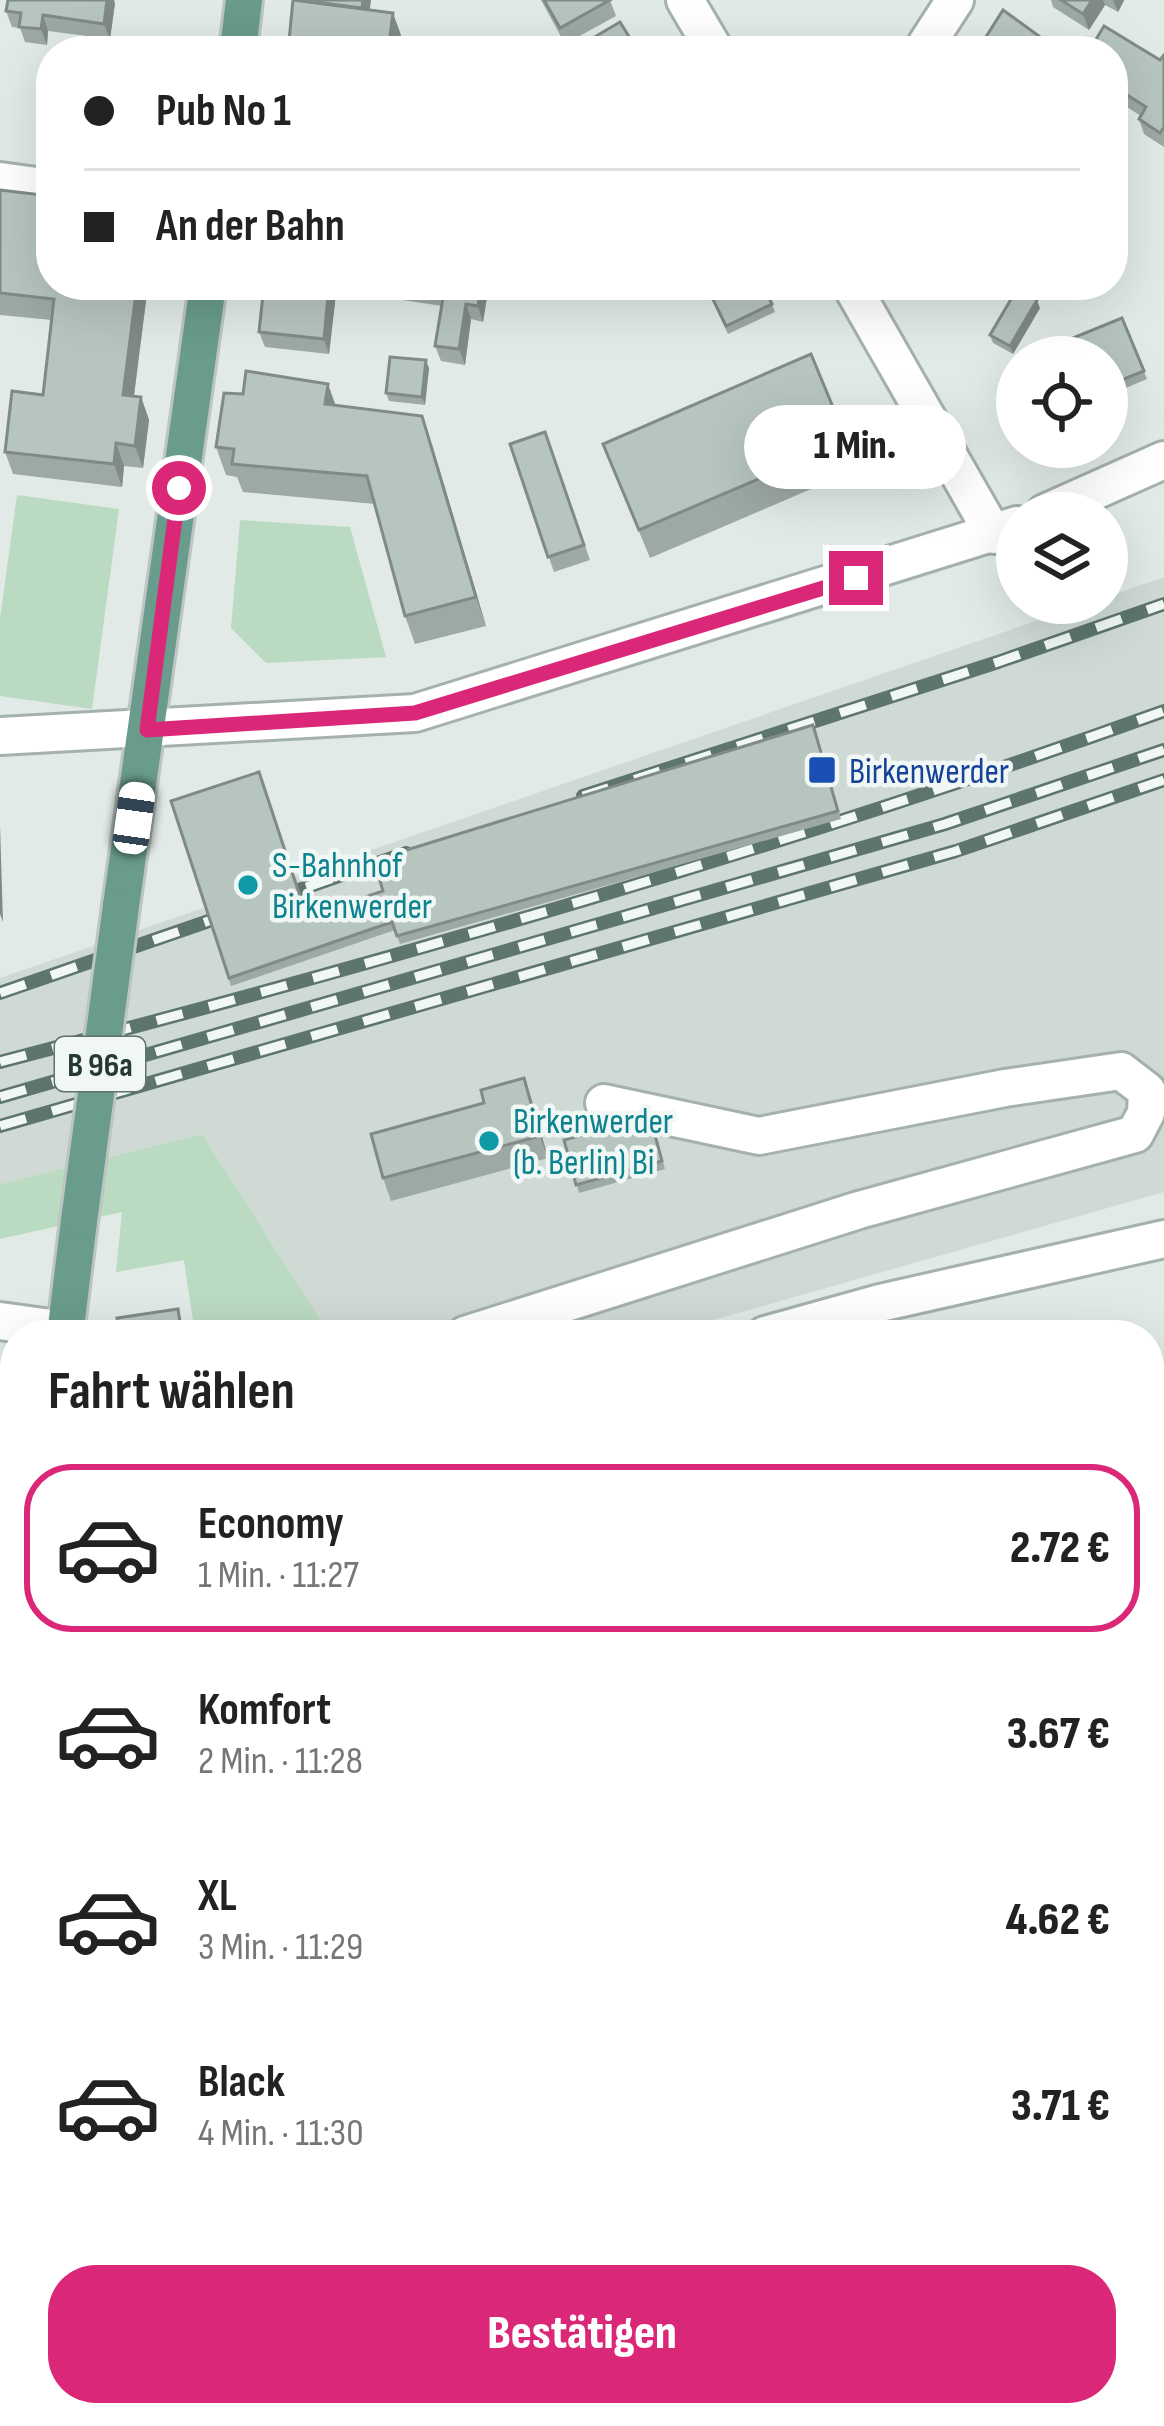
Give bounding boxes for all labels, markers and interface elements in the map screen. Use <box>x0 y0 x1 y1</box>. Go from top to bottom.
text: Pub No 1 <box>156 84 291 139</box>
text: An der Bahn <box>156 199 345 254</box>
map controls <box>996 336 1128 624</box>
button: locate <box>996 336 1128 468</box>
callout: 1 Min. <box>745 404 967 488</box>
text: 1 Min. <box>814 423 896 470</box>
route start <box>152 461 206 515</box>
button: layers <box>996 492 1128 624</box>
route end <box>829 551 883 605</box>
place label: Birkenwerder <box>849 751 1009 794</box>
marker: Birkenwerder <box>806 754 838 786</box>
car <box>111 780 157 856</box>
place label: S-Bahnhof Birkenwerder <box>272 845 432 929</box>
marker: S-Bahnhof Birkenwerder <box>235 872 261 898</box>
road number: B 96a <box>55 1037 145 1091</box>
place label: Birkenwerder (b. Berlin) Bi <box>513 1101 673 1185</box>
marker: Birkenwerder (b. Berlin) Bi <box>476 1128 502 1154</box>
text: Fahrt wählen <box>48 1359 295 1424</box>
icon: car <box>54 1494 162 1602</box>
text: Economy <box>198 1497 344 1552</box>
text: 2.72 € <box>1010 1521 1110 1576</box>
text: 1 Min. · 11:27 <box>198 1552 359 1599</box>
icon: car <box>54 1680 162 1788</box>
text: Komfort <box>198 1683 331 1738</box>
text: 3.67 € <box>1007 1707 1110 1762</box>
text: 2 Min. · 11:28 <box>198 1738 363 1785</box>
icon: car <box>54 1866 162 1974</box>
text: XL <box>198 1869 237 1924</box>
text: 4.62 € <box>1005 1893 1110 1948</box>
text: 3 Min. · 11:29 <box>198 1924 363 1971</box>
icon: car <box>54 2052 162 2160</box>
text: Black <box>198 2055 285 2110</box>
text: 3.71 € <box>1011 2079 1110 2134</box>
text: 4 Min. · 11:30 <box>198 2110 364 2157</box>
button: Bestätigen <box>48 2265 1116 2403</box>

